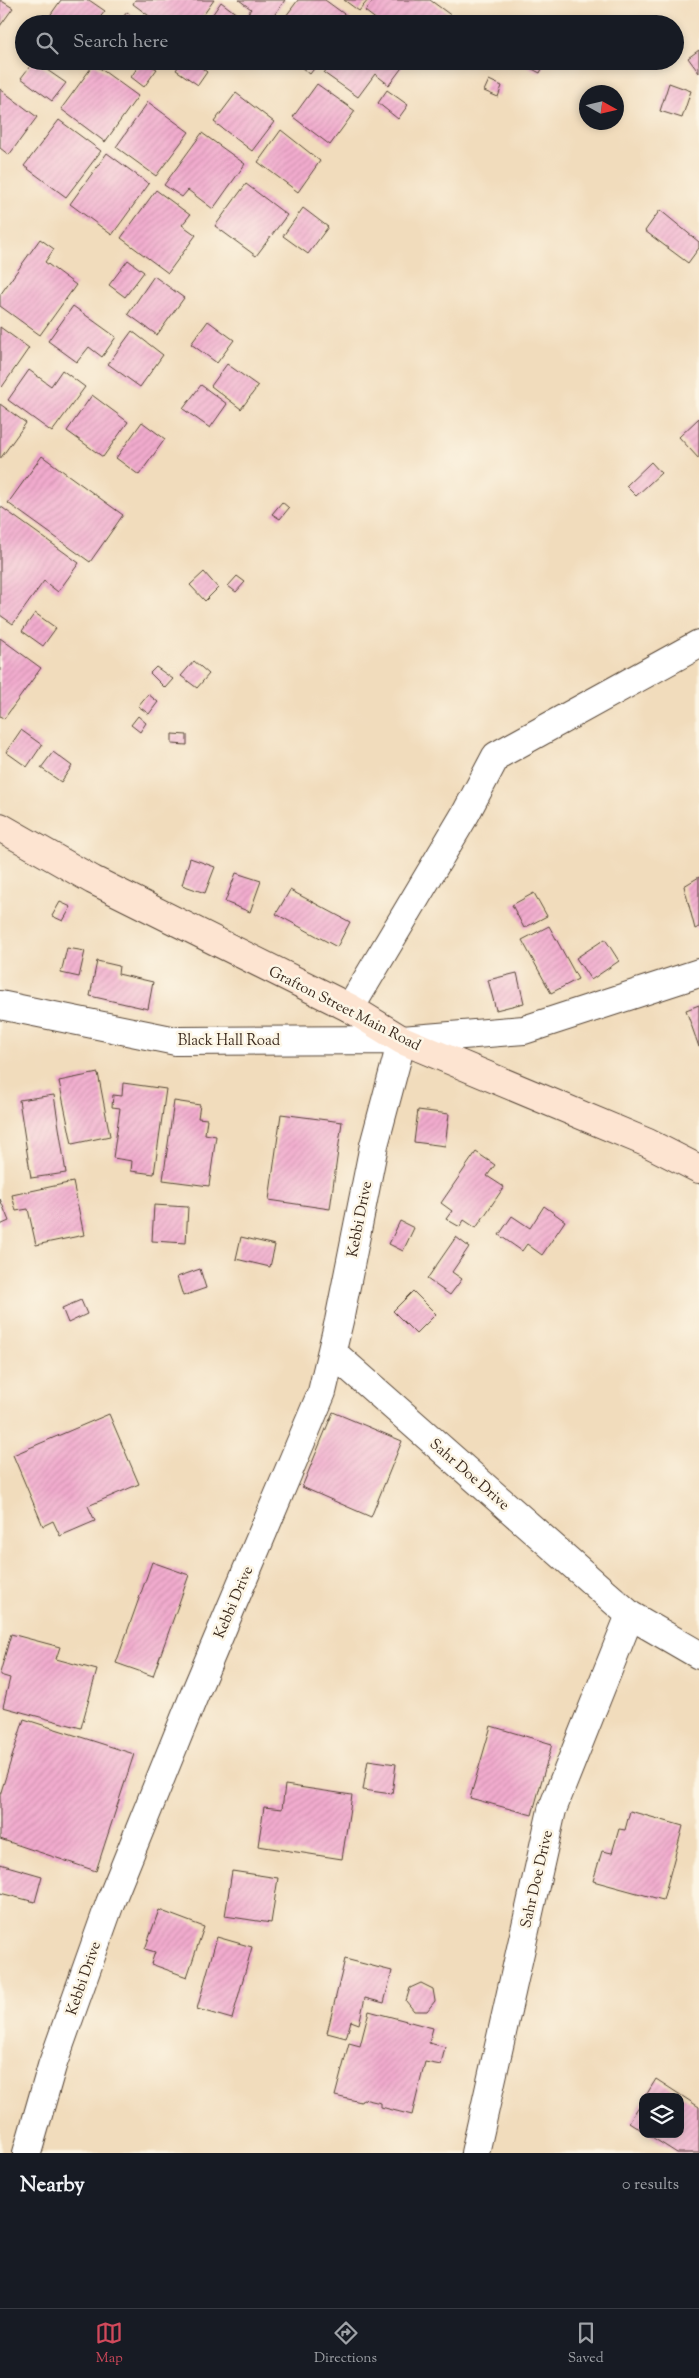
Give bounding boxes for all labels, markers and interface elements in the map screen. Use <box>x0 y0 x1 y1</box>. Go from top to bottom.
search box <box>15 15 684 70</box>
icon: search <box>33 29 61 57</box>
text: Search here <box>73 29 168 56</box>
north arrow <box>579 85 624 130</box>
street label: Grafton Street Main Road <box>265 962 424 1057</box>
street label: Black Hall Road <box>178 1031 281 1052</box>
street label: Kebbi Drive <box>343 1180 378 1259</box>
street label: Sahr Doe Drive <box>425 1435 514 1516</box>
street label: Kebbi Drive <box>210 1563 259 1642</box>
street label: Sahr Doe Drive <box>516 1828 559 1930</box>
street label: Kebbi Drive <box>62 1939 107 2018</box>
map controls <box>639 2093 684 2138</box>
button: layers <box>639 2093 684 2138</box>
text: Nearby <box>20 2171 85 2201</box>
text: 0 results <box>622 2174 679 2197</box>
tab: Map <box>95 2319 123 2369</box>
tab: Directions <box>314 2319 377 2369</box>
tab: Saved <box>568 2319 604 2369</box>

